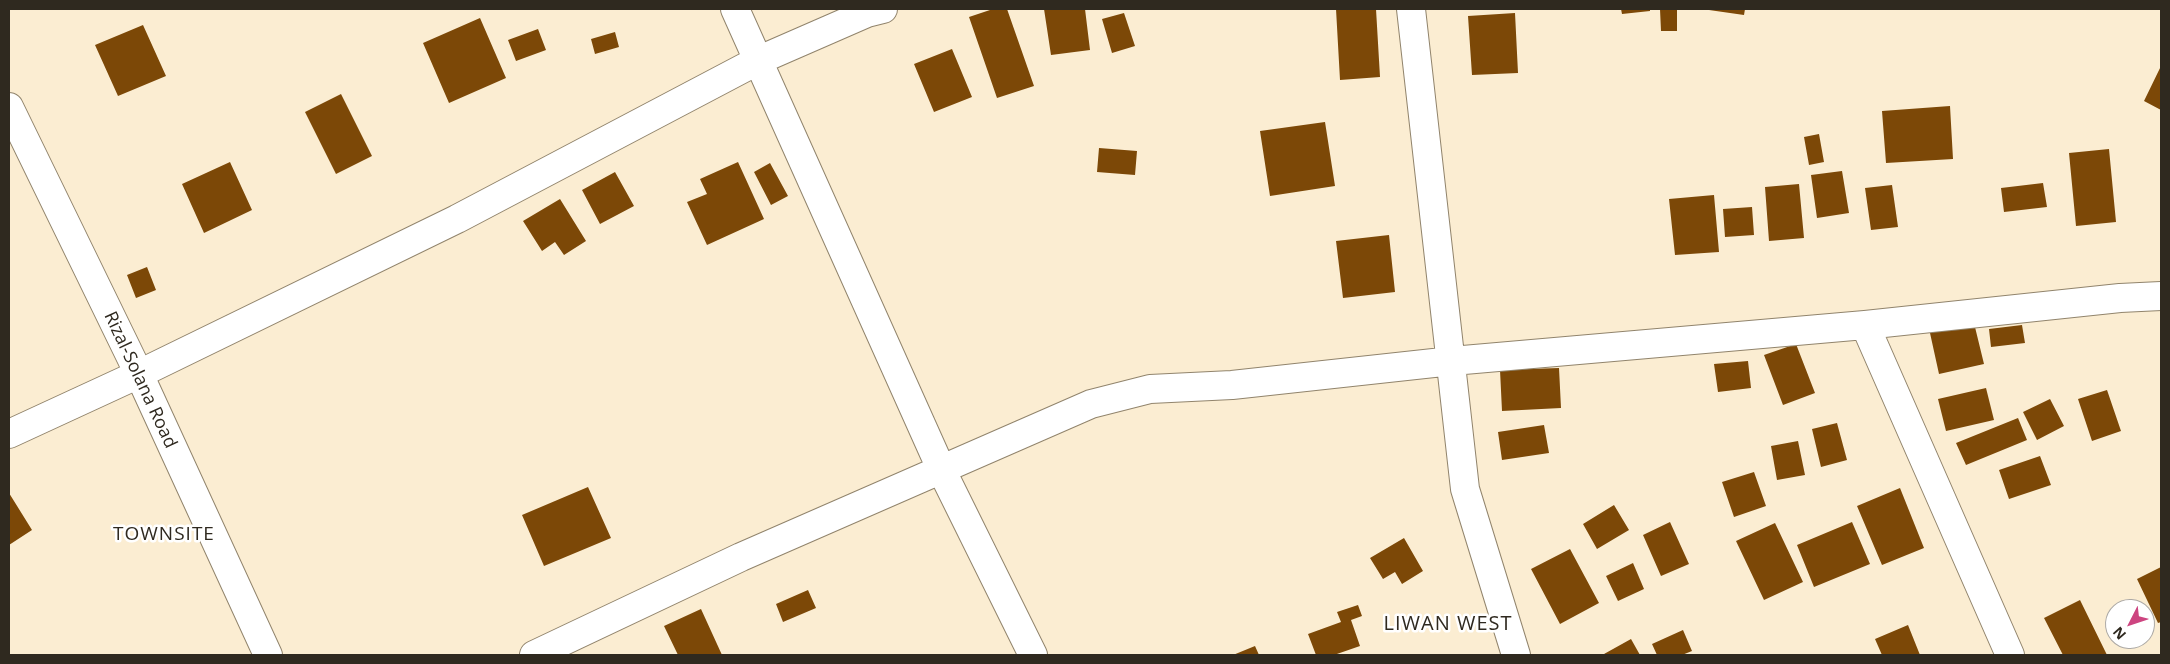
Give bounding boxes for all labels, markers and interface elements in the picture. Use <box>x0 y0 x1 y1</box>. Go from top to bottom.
street label: Rizal-Solana Road <box>99 308 181 452</box>
district label: TOWNSITE <box>112 524 216 546</box>
north arrow <box>2105 599 2155 649</box>
district label: LIWAN WEST <box>1382 612 1514 636</box>
text: N <box>2108 623 2130 644</box>

